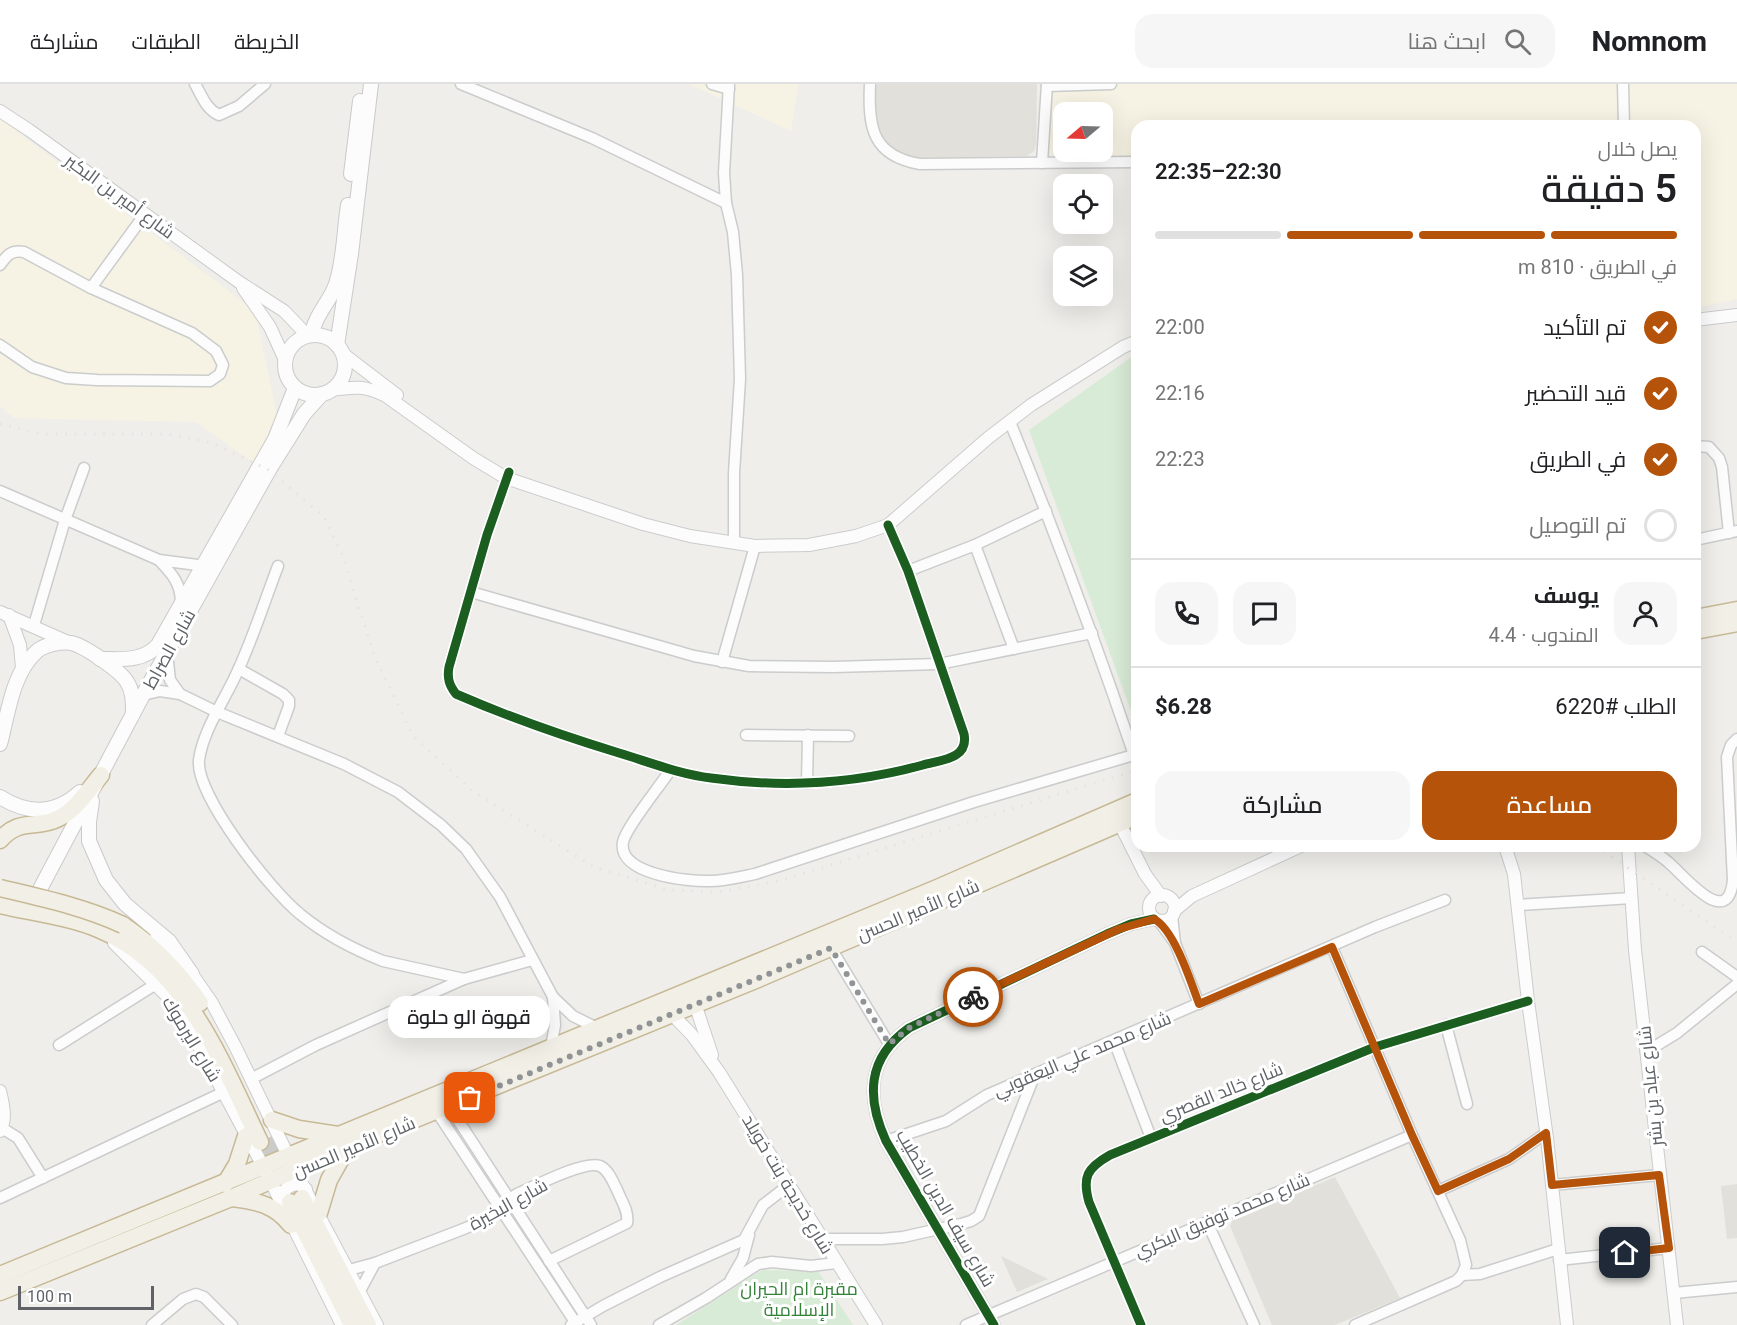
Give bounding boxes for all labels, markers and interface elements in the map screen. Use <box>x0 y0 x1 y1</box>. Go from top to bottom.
search box <box>1135 14 1555 68</box>
icon: search <box>1501 25 1534 58</box>
text: Nomnom <box>1591 25 1707 58</box>
text: ابحث هنا <box>1407 29 1486 54</box>
text: مشاركة <box>30 30 99 54</box>
text: الطبقات <box>132 30 201 54</box>
text: الخريطة <box>234 30 300 54</box>
north arrow <box>1053 102 1113 162</box>
map controls <box>1053 102 1113 306</box>
text: يصل خلال <box>1598 137 1677 161</box>
street label: شارع أمير بن البكير <box>59 149 179 244</box>
text: 22:30–22:35 <box>1155 159 1282 184</box>
text: 5 دقيقة <box>1541 166 1677 212</box>
button: locate <box>1053 174 1113 234</box>
button: layers <box>1053 246 1113 306</box>
text: في الطريق · 810 m <box>1518 255 1677 279</box>
icon: check <box>1644 311 1677 344</box>
text: 22:00 <box>1155 315 1205 339</box>
text: تم التأكيد <box>1543 315 1626 340</box>
icon: check <box>1644 377 1677 410</box>
text: 22:16 <box>1155 381 1205 405</box>
text: قيد التحضير <box>1525 381 1626 406</box>
icon: check <box>1644 443 1677 476</box>
text: 22:23 <box>1155 447 1205 471</box>
text: في الطريق <box>1530 447 1626 472</box>
text: تم التوصيل <box>1529 513 1626 538</box>
button: phone <box>1155 582 1218 645</box>
button: chat <box>1233 582 1296 645</box>
button: person <box>1614 582 1677 645</box>
text: يوسف <box>1534 583 1599 608</box>
street label: شارع الصراط <box>139 605 201 693</box>
text: المندوب · 4.4 <box>1488 623 1599 647</box>
text: $6.28 <box>1155 694 1212 719</box>
text: الطلب #6220 <box>1555 694 1677 719</box>
button: مشاركة <box>1155 771 1410 840</box>
button: مساعدة <box>1422 771 1677 840</box>
street label: شارع الأمير الحسن <box>854 875 983 947</box>
courier <box>943 967 1003 1027</box>
icon: bike <box>957 981 990 1014</box>
street label: شارع اليرموك <box>157 992 226 1087</box>
callout: قهوة الو حلوة <box>389 996 551 1038</box>
text: قهوة الو حلوة <box>407 1005 531 1029</box>
street label: شارع محمد علي اليعقوبي <box>990 1007 1176 1105</box>
street label: شارع عباد بن بشر <box>1633 1025 1669 1148</box>
street label: شارع خالد القصري <box>1156 1058 1287 1130</box>
pin <box>444 1072 495 1123</box>
icon: bag <box>453 1081 486 1114</box>
street label: شارع خديجة بنت خويلد <box>736 1110 838 1259</box>
street label: شارع الأمير الحسن <box>290 1112 419 1184</box>
street label: شارع سيف الدين الخطيب <box>891 1126 1000 1291</box>
street label: شارع محمد توفيق البكري <box>1131 1169 1314 1265</box>
street label: شارع البخيرة <box>465 1174 552 1236</box>
pin <box>1599 1227 1650 1278</box>
icon: home <box>1608 1236 1641 1269</box>
park label: مقبرة ام الحيران الإسلامية <box>740 1278 858 1321</box>
scale bar <box>18 1283 154 1310</box>
text: 100 m <box>27 1287 72 1306</box>

